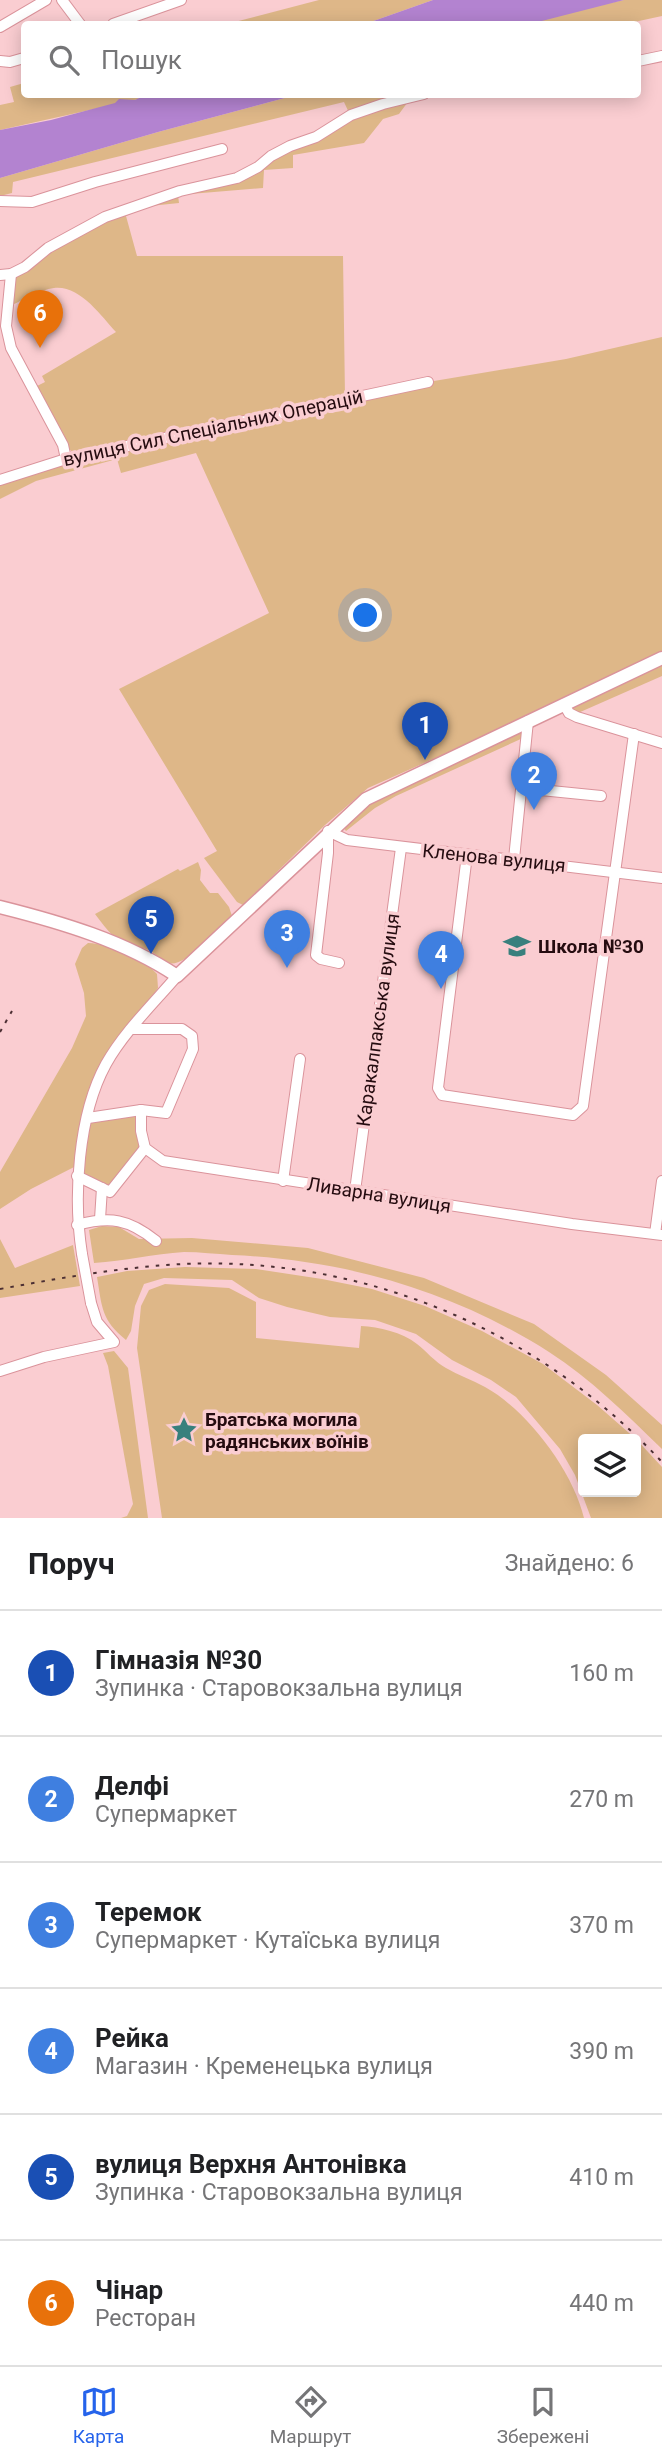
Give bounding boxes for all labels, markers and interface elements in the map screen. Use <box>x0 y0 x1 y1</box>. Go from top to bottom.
search box <box>21 21 641 98</box>
icon: search <box>45 41 83 79</box>
text: Пошук <box>101 45 182 75</box>
pin: 6 <box>17 290 63 348</box>
street label: вулиця Сил Спеціальних Операцій <box>61 385 365 471</box>
your location <box>348 598 382 632</box>
pin: 1 <box>402 702 448 760</box>
pin: 2 <box>511 752 557 810</box>
street label: Кленова вулиця <box>421 839 567 877</box>
pin: 5 <box>128 896 174 954</box>
pin: 3 <box>264 910 310 968</box>
street label: Каракалпакська вулиця <box>352 912 404 1128</box>
pin: 4 <box>418 931 464 989</box>
school or university icon: Школа №30 <box>502 931 532 961</box>
place label: Школа №30 <box>538 935 644 958</box>
street label: Ливарна вулиця <box>305 1172 453 1218</box>
place label: Братська могила радянських воїнів <box>205 1408 369 1453</box>
place icon: Братська могила радянських воїнів <box>169 1415 199 1445</box>
map controls <box>578 1434 641 1497</box>
button: layers <box>578 1434 641 1497</box>
text: Поруч <box>28 1546 115 1581</box>
text: Знайдено: 6 <box>505 1550 634 1577</box>
text: Гімназія №30 <box>95 1645 262 1675</box>
text: 1 <box>44 1660 58 1687</box>
text: 160 m <box>569 1660 634 1687</box>
text: Зупинка · Старовокзальна вулиця <box>95 1675 463 1702</box>
text: Делфі <box>95 1771 169 1801</box>
text: 2 <box>44 1786 58 1813</box>
text: 270 m <box>569 1786 634 1813</box>
text: Супермаркет <box>95 1801 237 1828</box>
text: Теремок <box>95 1897 202 1927</box>
text: 3 <box>44 1912 58 1939</box>
text: 370 m <box>569 1912 634 1939</box>
text: Супермаркет · Кутаїська вулиця <box>95 1927 440 1954</box>
text: Рейка <box>95 2023 169 2053</box>
text: 4 <box>44 2038 58 2065</box>
text: 390 m <box>569 2038 634 2065</box>
text: Магазин · Кременецька вулиця <box>95 2053 433 2080</box>
text: вулиця Верхня Антонівка <box>95 2149 407 2179</box>
text: 5 <box>44 2164 58 2191</box>
text: 410 m <box>569 2164 634 2191</box>
text: Зупинка · Старовокзальна вулиця <box>95 2179 463 2206</box>
text: Чінар <box>95 2275 163 2305</box>
text: 6 <box>44 2290 58 2317</box>
text: 440 m <box>569 2290 634 2317</box>
text: Ресторан <box>95 2305 196 2332</box>
tab: Карта <box>73 2383 124 2448</box>
tab: Маршрут <box>270 2383 351 2448</box>
tab: Збережені <box>497 2383 589 2448</box>

